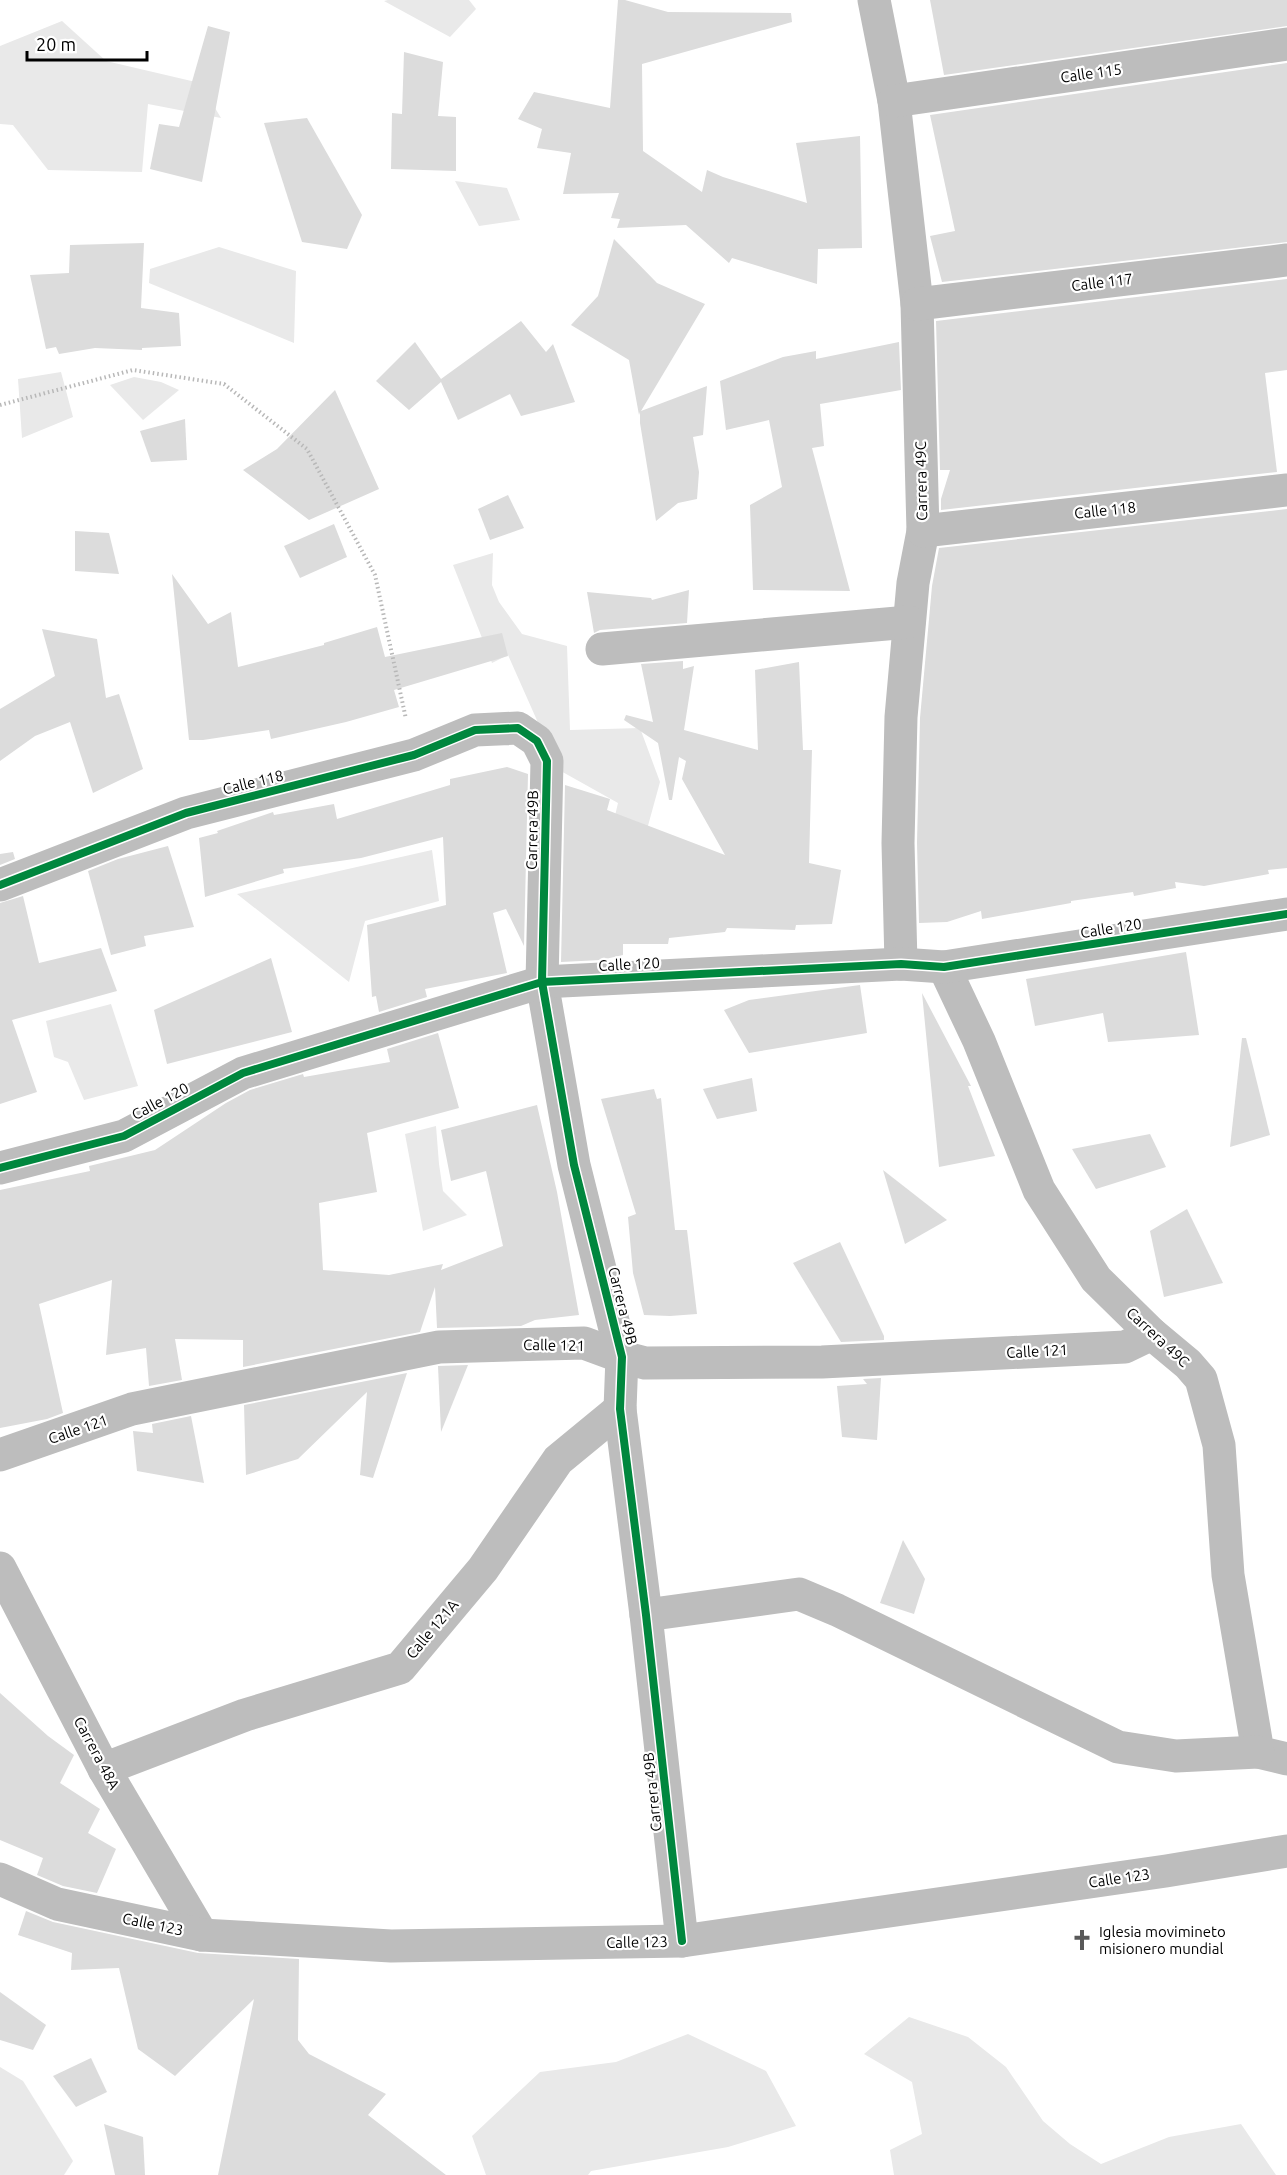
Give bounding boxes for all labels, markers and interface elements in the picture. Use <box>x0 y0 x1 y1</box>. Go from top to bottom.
scale bar <box>27 24 147 62</box>
text: 20 m <box>36 34 76 54</box>
street label: Calle 115 <box>1059 60 1123 86</box>
street label: Calle 117 <box>1070 270 1134 294</box>
street label: Carrera 49C <box>912 441 930 521</box>
street label: Calle 118 <box>1073 498 1137 522</box>
street label: Calle 118 <box>221 766 285 798</box>
street label: Carrera 49B <box>523 790 541 870</box>
street label: Calle 120 <box>1079 915 1143 941</box>
street label: Calle 120 <box>598 954 660 974</box>
street label: Calle 120 <box>129 1079 191 1123</box>
street label: Carrera 49B <box>605 1265 641 1347</box>
street label: Carrera 49C <box>1123 1304 1193 1370</box>
street label: Calle 121 <box>523 1336 585 1354</box>
street label: Calle 121 <box>1006 1341 1068 1361</box>
street label: Calle 121 <box>46 1411 110 1447</box>
street label: Calle 121A <box>402 1596 462 1662</box>
street label: Carrera 48A <box>71 1714 123 1793</box>
street label: Carrera 49B <box>639 1751 665 1833</box>
street label: Calle 123 <box>1087 1865 1151 1891</box>
street label: Calle 123 <box>121 1909 185 1939</box>
place label: Iglesia movimineto misionero mundial <box>1099 1923 1226 1957</box>
church icon: Iglesia movimineto misionero mundial <box>1070 1928 1094 1952</box>
street label: Calle 123 <box>606 1933 668 1951</box>

